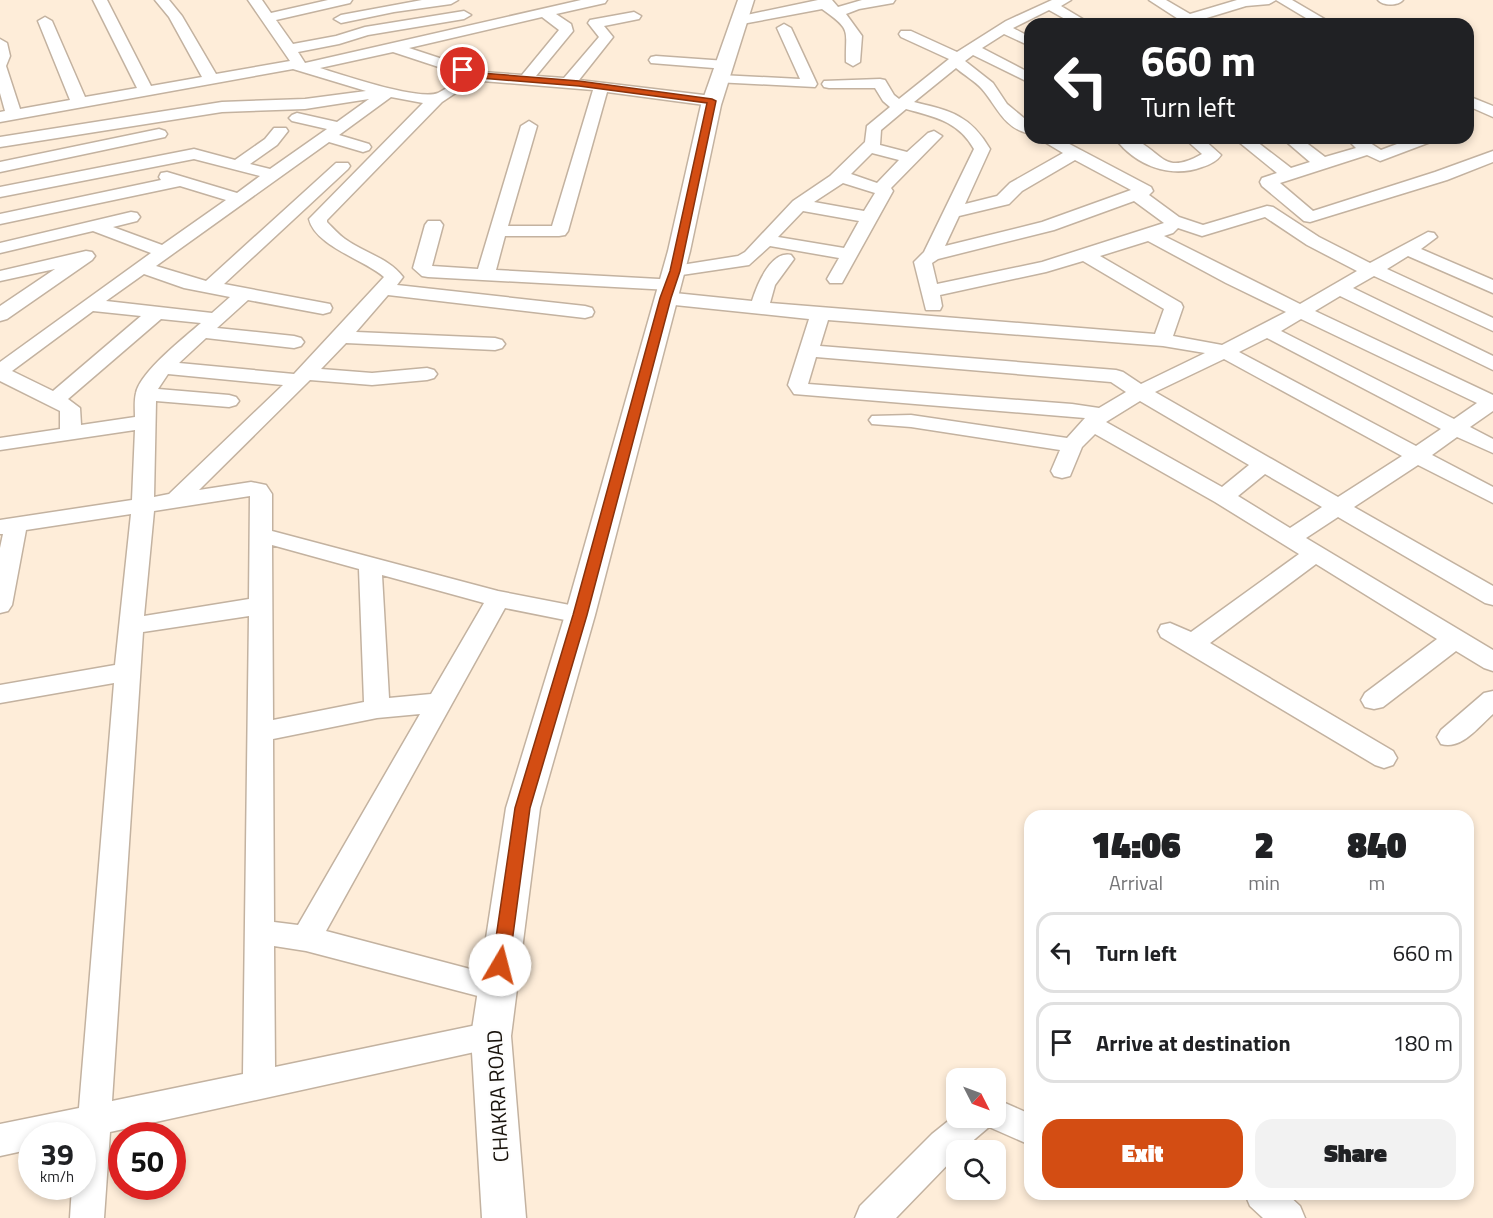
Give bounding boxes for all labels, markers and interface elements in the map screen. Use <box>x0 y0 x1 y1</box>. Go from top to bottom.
text: 660 m <box>1141 28 1256 92</box>
icon: left <box>1042 42 1120 120</box>
pin <box>437 44 488 95</box>
icon: arrive <box>446 53 479 86</box>
text: Turn left <box>1141 86 1235 127</box>
text: 14:06 <box>1091 817 1181 872</box>
text: 2 <box>1254 817 1274 872</box>
text: 840 <box>1347 817 1407 872</box>
text: Arrival <box>1109 867 1163 898</box>
text: min <box>1248 867 1280 898</box>
text: m <box>1369 867 1385 898</box>
position arrow <box>468 933 532 997</box>
icon: left <box>1045 936 1078 969</box>
text: Turn left <box>1096 936 1177 970</box>
text: 660 m <box>1393 936 1453 970</box>
icon: arrive <box>1045 1026 1078 1059</box>
text: Arrive at destination <box>1096 1026 1291 1060</box>
text: 180 m <box>1393 1026 1453 1060</box>
street label: CHAKRA ROAD <box>478 1029 516 1163</box>
north arrow <box>946 1068 1006 1128</box>
map controls <box>946 1068 1006 1200</box>
button: Exit <box>1042 1119 1243 1188</box>
button: Share <box>1255 1119 1456 1188</box>
speed limit sign: 50 <box>108 1122 186 1200</box>
text: 39 <box>40 1131 74 1177</box>
button: search <box>946 1140 1006 1200</box>
text: km/h <box>40 1165 74 1188</box>

